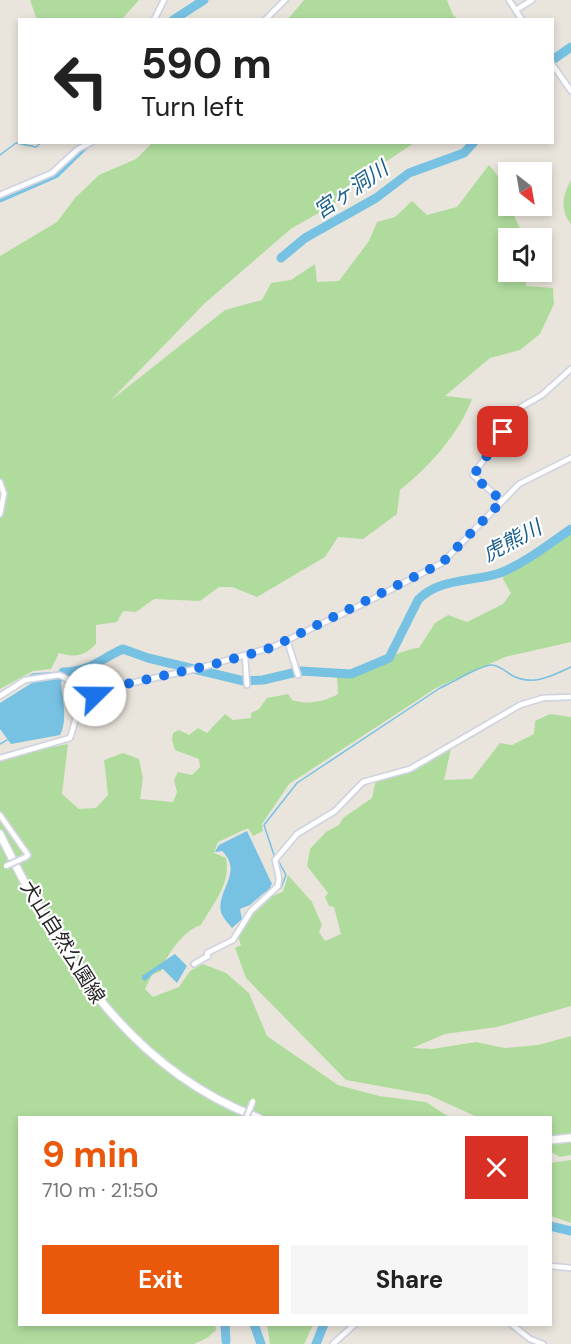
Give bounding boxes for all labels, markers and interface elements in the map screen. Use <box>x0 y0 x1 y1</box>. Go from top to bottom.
text: 590 m <box>141 36 272 91</box>
icon: left <box>42 42 120 120</box>
text: Turn left <box>141 89 244 124</box>
water label: 宮ヶ洞川 <box>308 154 395 225</box>
north arrow <box>498 162 552 216</box>
map controls <box>498 162 552 282</box>
button: sound <box>498 228 552 282</box>
pin <box>477 406 528 457</box>
icon: arrive <box>486 415 519 448</box>
water label: 虎熊川 <box>478 513 548 568</box>
position arrow <box>63 663 127 727</box>
street label: 犬山自然公園線 <box>15 876 111 1008</box>
text: 9 min <box>42 1131 139 1178</box>
button: close <box>465 1136 528 1199</box>
text: 710 m · 21:50 <box>42 1177 158 1203</box>
button: Exit <box>42 1245 279 1314</box>
button: Share <box>291 1245 528 1314</box>

